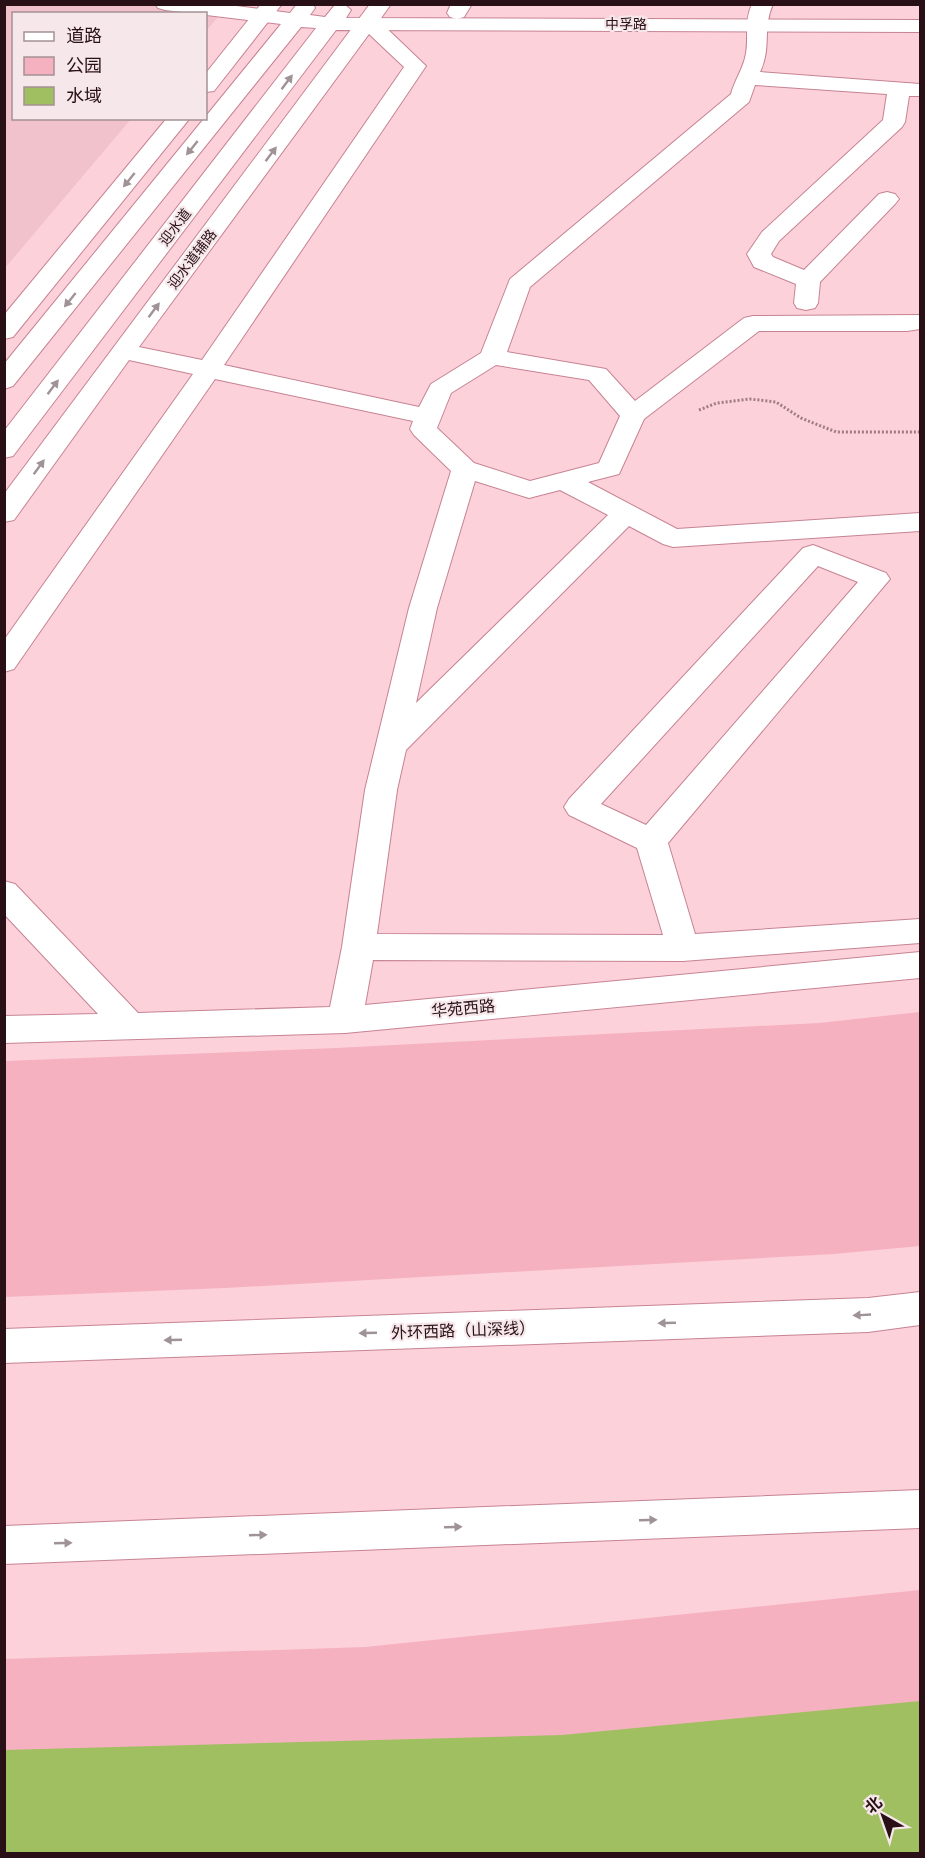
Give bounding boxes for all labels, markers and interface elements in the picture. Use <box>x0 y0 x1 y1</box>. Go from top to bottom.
legend <box>12 12 207 120</box>
street label: 中孚路 <box>605 15 647 33</box>
text: 道路 <box>66 24 102 47</box>
text: 公园 <box>66 54 102 77</box>
one-way arrow <box>280 74 292 89</box>
text: 水域 <box>66 84 102 107</box>
one-way arrow <box>186 140 199 155</box>
one-way arrow <box>265 146 277 162</box>
one-way arrow <box>122 172 135 188</box>
street label: 迎水道 <box>155 205 195 249</box>
street label: 迎水道辅路 <box>164 226 220 292</box>
one-way arrow <box>63 292 76 308</box>
one-way arrow <box>148 302 160 318</box>
one-way arrow <box>46 379 58 394</box>
one-way arrow <box>33 459 45 475</box>
street label: 华苑西路 <box>430 995 496 1021</box>
one-way arrow <box>853 1311 872 1320</box>
street label: 外环西路（山深线） <box>391 1317 535 1343</box>
one-way arrow <box>658 1318 677 1327</box>
one-way arrow <box>358 1329 377 1338</box>
one-way arrow <box>163 1336 182 1345</box>
one-way arrow <box>638 1515 657 1524</box>
one-way arrow <box>443 1523 462 1532</box>
one-way arrow <box>248 1530 267 1540</box>
one-way arrow <box>53 1538 72 1547</box>
north arrow <box>853 1786 913 1846</box>
text: 北 <box>861 1792 886 1817</box>

